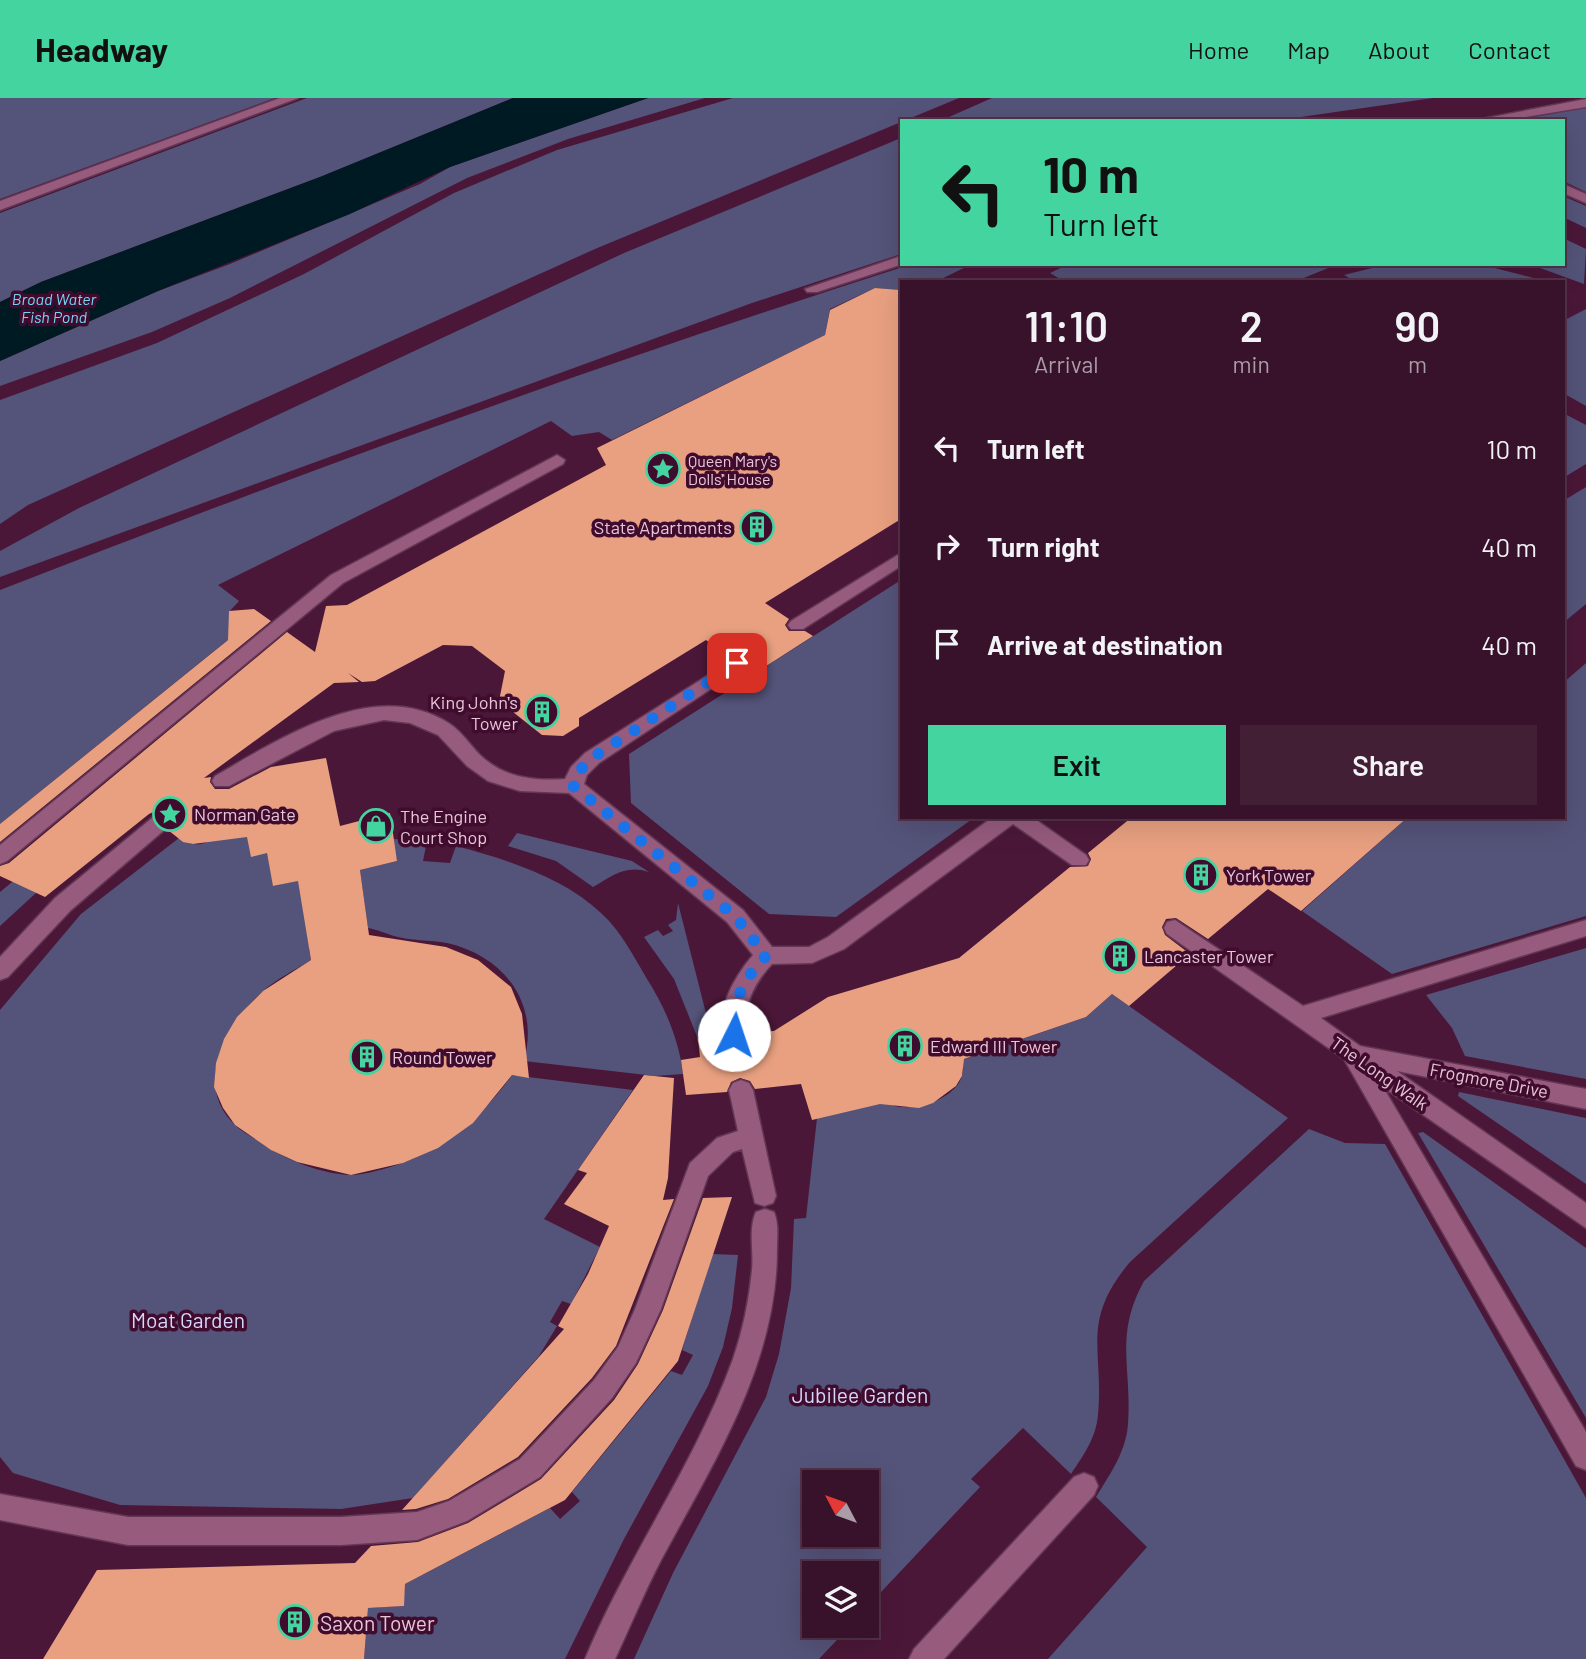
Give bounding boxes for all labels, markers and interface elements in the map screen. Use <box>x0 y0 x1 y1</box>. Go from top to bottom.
text: Headway <box>35 29 168 69</box>
text: Home <box>1188 35 1249 64</box>
text: Map <box>1287 35 1330 64</box>
text: About <box>1368 35 1430 64</box>
text: Contact <box>1468 35 1551 64</box>
text: 10 m <box>1043 144 1139 203</box>
icon: left <box>928 147 1019 238</box>
text: Turn left <box>1043 204 1160 242</box>
water label: Broad Water Fish Pond <box>12 289 98 326</box>
text: 11:10 <box>1025 300 1108 350</box>
text: 2 <box>1240 300 1263 350</box>
text: 90 <box>1394 300 1440 350</box>
text: Arrival <box>1034 350 1098 378</box>
text: min <box>1233 350 1270 378</box>
text: m <box>1408 350 1427 378</box>
icon: left <box>928 429 966 467</box>
text: Turn left <box>987 433 1085 464</box>
text: 10 m <box>1487 433 1537 464</box>
place icon: Queen Mary's Dolls' House <box>644 450 682 488</box>
place label: Queen Mary's Dolls' House <box>688 451 777 488</box>
building icon: State Apartments <box>738 508 776 546</box>
place label: State Apartments <box>594 516 732 538</box>
icon: right <box>928 527 966 565</box>
text: Turn right <box>987 531 1100 562</box>
text: 40 m <box>1481 531 1537 562</box>
icon: arrive <box>928 625 966 663</box>
text: Arrive at destination <box>987 629 1223 660</box>
text: 40 m <box>1481 629 1537 660</box>
pin <box>707 633 767 693</box>
icon: arrive <box>718 644 756 682</box>
place label: King John's Tower <box>430 691 518 734</box>
building icon: King John's Tower <box>523 693 561 731</box>
button: Exit <box>928 725 1226 805</box>
button: Share <box>1240 725 1537 805</box>
place icon: Norman Gate <box>151 795 189 833</box>
place label: Norman Gate <box>194 803 296 825</box>
place label: The Engine Court Shop <box>400 805 487 848</box>
shop icon: The Engine Court Shop <box>357 807 395 845</box>
building icon: York Tower <box>1182 856 1220 894</box>
place label: York Tower <box>1226 864 1312 886</box>
building icon: Lancaster Tower <box>1101 937 1139 975</box>
place label: Lancaster Tower <box>1144 945 1274 967</box>
position arrow <box>697 998 771 1072</box>
building icon: Edward III Tower <box>886 1027 924 1065</box>
street label: The Long Walk <box>1327 1031 1433 1115</box>
place label: Edward III Tower <box>930 1035 1058 1057</box>
building icon: Round Tower <box>348 1038 386 1076</box>
place label: Round Tower <box>392 1046 493 1068</box>
street label: Frogmore Drive <box>1428 1058 1550 1102</box>
park label: Moat Garden <box>131 1307 245 1332</box>
park label: Jubilee Garden <box>792 1382 928 1407</box>
north arrow <box>802 1470 878 1547</box>
map controls <box>802 1470 879 1638</box>
button: layers <box>802 1561 879 1638</box>
building icon: Saxon Tower <box>276 1603 314 1641</box>
place label: Saxon Tower <box>320 1610 435 1635</box>

